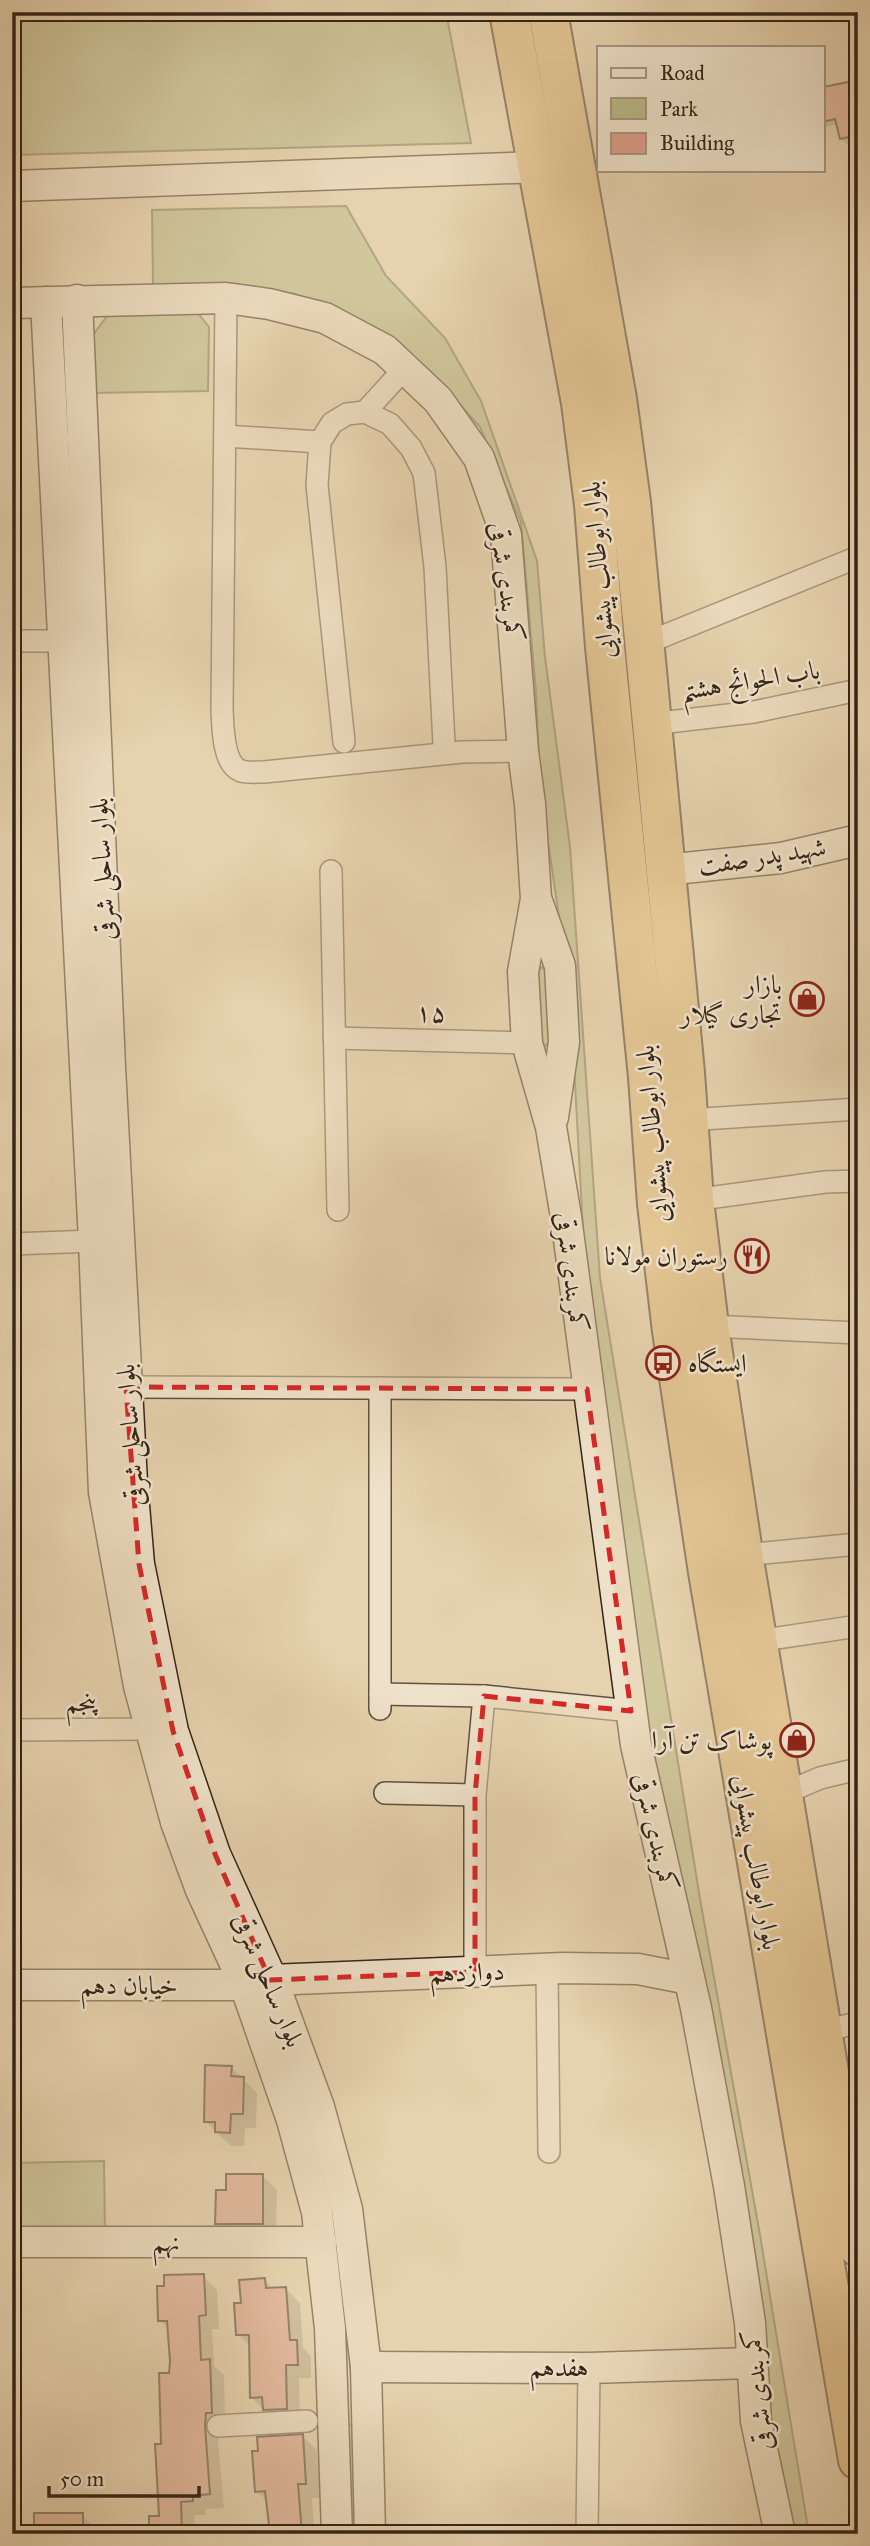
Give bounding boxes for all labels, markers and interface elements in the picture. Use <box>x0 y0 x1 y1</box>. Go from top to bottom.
legend <box>597 46 824 172</box>
text: Road <box>660 60 705 86</box>
text: Park <box>660 96 698 122</box>
text: Building <box>660 130 734 156</box>
street label: بلوار ابوطالب پیشوایی <box>574 480 624 660</box>
street label: کمربندی شرقی <box>482 520 531 644</box>
street label: باب الحوائج هشتم <box>678 653 824 717</box>
street label: بلوار ساحلی شرقی <box>82 797 125 941</box>
street label: شهید پدر صفت <box>696 830 828 884</box>
place label: بازار تجاری گیلار <box>677 968 782 1030</box>
shop icon: بازار تجاری گیلار <box>788 980 826 1018</box>
street label: ۱۵ <box>415 995 447 1029</box>
street label: بلوار ابوطالب پیشوایی <box>628 1044 678 1224</box>
street label: کمربندی شرقی <box>548 1210 595 1334</box>
restaurant icon: رستوران مولانا <box>733 1237 771 1275</box>
place label: رستوران مولانا <box>604 1240 728 1273</box>
bus stop icon: ایستگاه <box>644 1344 682 1382</box>
place label: ایستگاه <box>688 1347 747 1379</box>
street label: بلوار ساحلی شرقی <box>109 1363 154 1507</box>
street label: پنجم <box>65 1686 99 1727</box>
shop icon: پوشاک تن آرا <box>778 1721 816 1759</box>
place label: پوشاک تن آرا <box>651 1724 773 1759</box>
street label: کمربندی شرقی <box>626 1769 685 1895</box>
street label: بلوار ابوطالب پیشوایی <box>724 1772 788 1953</box>
street label: بلوار ساحلی شرقی <box>224 1908 312 2053</box>
street label: دوازدهم <box>429 1955 505 1998</box>
street label: خیابان دهم <box>80 1969 178 2010</box>
street label: نهم <box>152 2226 180 2267</box>
street label: کمربندی شرقی <box>735 2328 780 2452</box>
street label: هفدهم <box>529 2351 589 2392</box>
scale bar <box>49 2455 200 2499</box>
text: 50 m <box>60 2466 105 2492</box>

